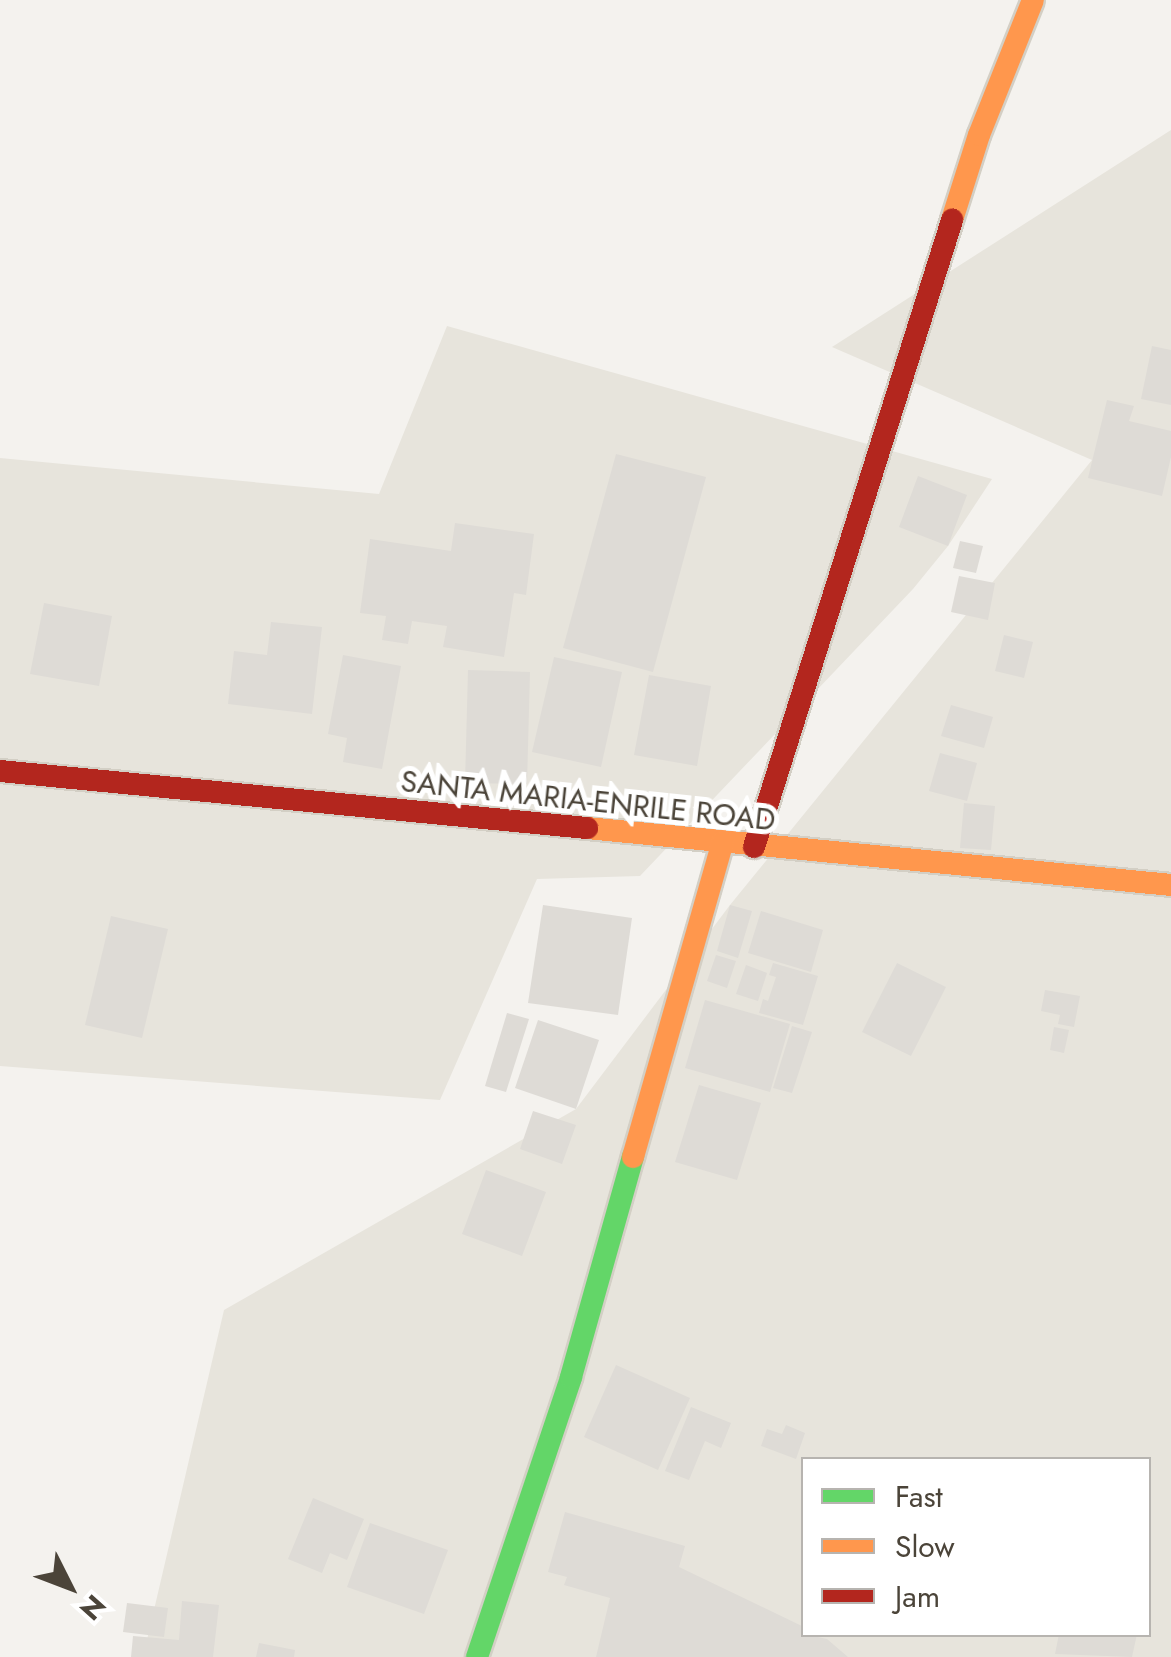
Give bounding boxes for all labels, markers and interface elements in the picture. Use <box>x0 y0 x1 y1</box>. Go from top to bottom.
street label: SANTA MARIA-ENRILE ROAD <box>399 763 777 839</box>
legend <box>801 1457 1151 1637</box>
text: Fast <box>895 1475 943 1518</box>
text: Slow <box>895 1525 955 1568</box>
north arrow <box>20 1537 120 1637</box>
text: Jam <box>895 1575 940 1618</box>
text: N <box>70 1585 115 1629</box>

